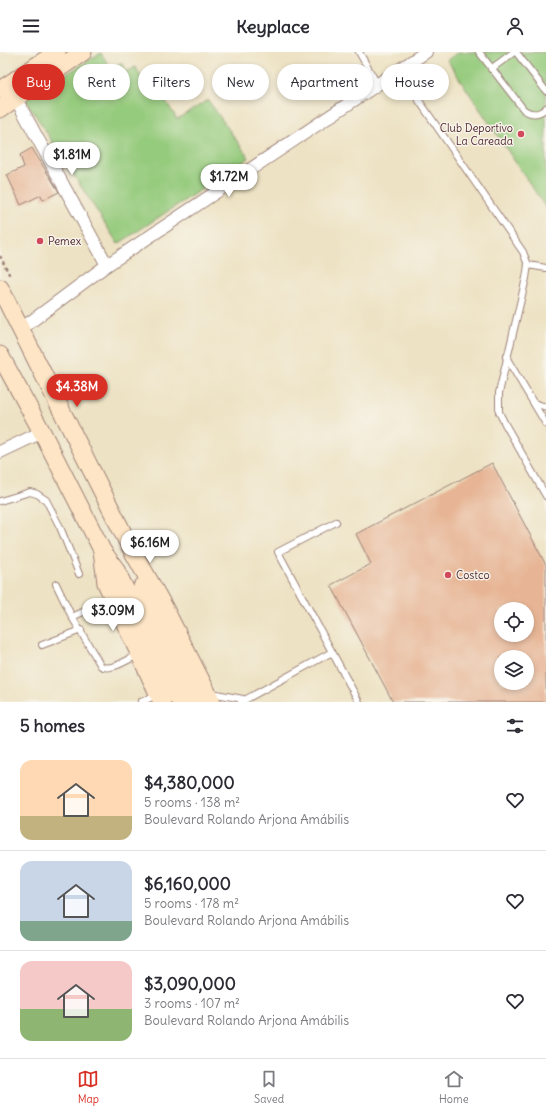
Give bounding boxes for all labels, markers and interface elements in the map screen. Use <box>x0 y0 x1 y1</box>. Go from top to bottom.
icon: menu <box>20 15 42 37</box>
text: Keyplace <box>236 15 310 38</box>
icon: person <box>504 15 526 37</box>
chip: Buy <box>12 64 65 100</box>
chip: Rent <box>73 64 130 100</box>
chip: Filters <box>138 64 204 100</box>
chip: New <box>212 64 269 100</box>
chip: Apartment <box>277 64 373 100</box>
chip: House <box>381 64 449 100</box>
place label: Club Deportivo La Careada <box>440 121 513 148</box>
marker: Club Deportivo La Careada <box>516 129 526 139</box>
pin: $1.81M <box>39 142 105 176</box>
text: $1.81M <box>53 146 91 163</box>
pin: $1.72M <box>196 164 262 198</box>
text: $1.72M <box>210 168 248 185</box>
place label: Pemex <box>48 234 82 248</box>
marker: Pemex <box>35 236 45 246</box>
pin: $4.38M <box>44 374 110 408</box>
text: $4.38M <box>56 378 98 395</box>
pin: $6.16M <box>117 530 183 564</box>
text: $6.16M <box>130 534 170 551</box>
place label: Costco <box>456 568 490 582</box>
marker: Costco <box>443 570 453 580</box>
pin: $3.09M <box>80 598 146 632</box>
text: $3.09M <box>91 602 135 619</box>
map controls <box>494 602 534 690</box>
button: locate <box>494 602 534 642</box>
button: layers <box>494 650 534 690</box>
text: 5 homes <box>20 715 85 737</box>
icon: filters <box>504 715 526 737</box>
text: $4,380,000 <box>144 772 235 794</box>
icon: home <box>52 776 100 824</box>
icon: heart <box>504 789 526 811</box>
text: 5 rooms · 138 m² <box>144 794 240 811</box>
text: Boulevard Rolando Arjona Amábilis <box>144 811 349 828</box>
text: $6,160,000 <box>144 873 231 895</box>
icon: home <box>52 877 100 925</box>
icon: heart <box>504 890 526 912</box>
text: 5 rooms · 178 m² <box>144 895 239 912</box>
text: Boulevard Rolando Arjona Amábilis <box>144 912 349 929</box>
text: $3,090,000 <box>144 973 236 995</box>
icon: home <box>52 977 100 1025</box>
icon: heart <box>504 990 526 1012</box>
text: 3 rooms · 107 m² <box>144 995 240 1012</box>
text: Boulevard Rolando Arjona Amábilis <box>144 1012 349 1029</box>
tab: Map <box>77 1068 99 1106</box>
tab: Saved <box>254 1068 284 1106</box>
tab: Home <box>439 1068 469 1106</box>

